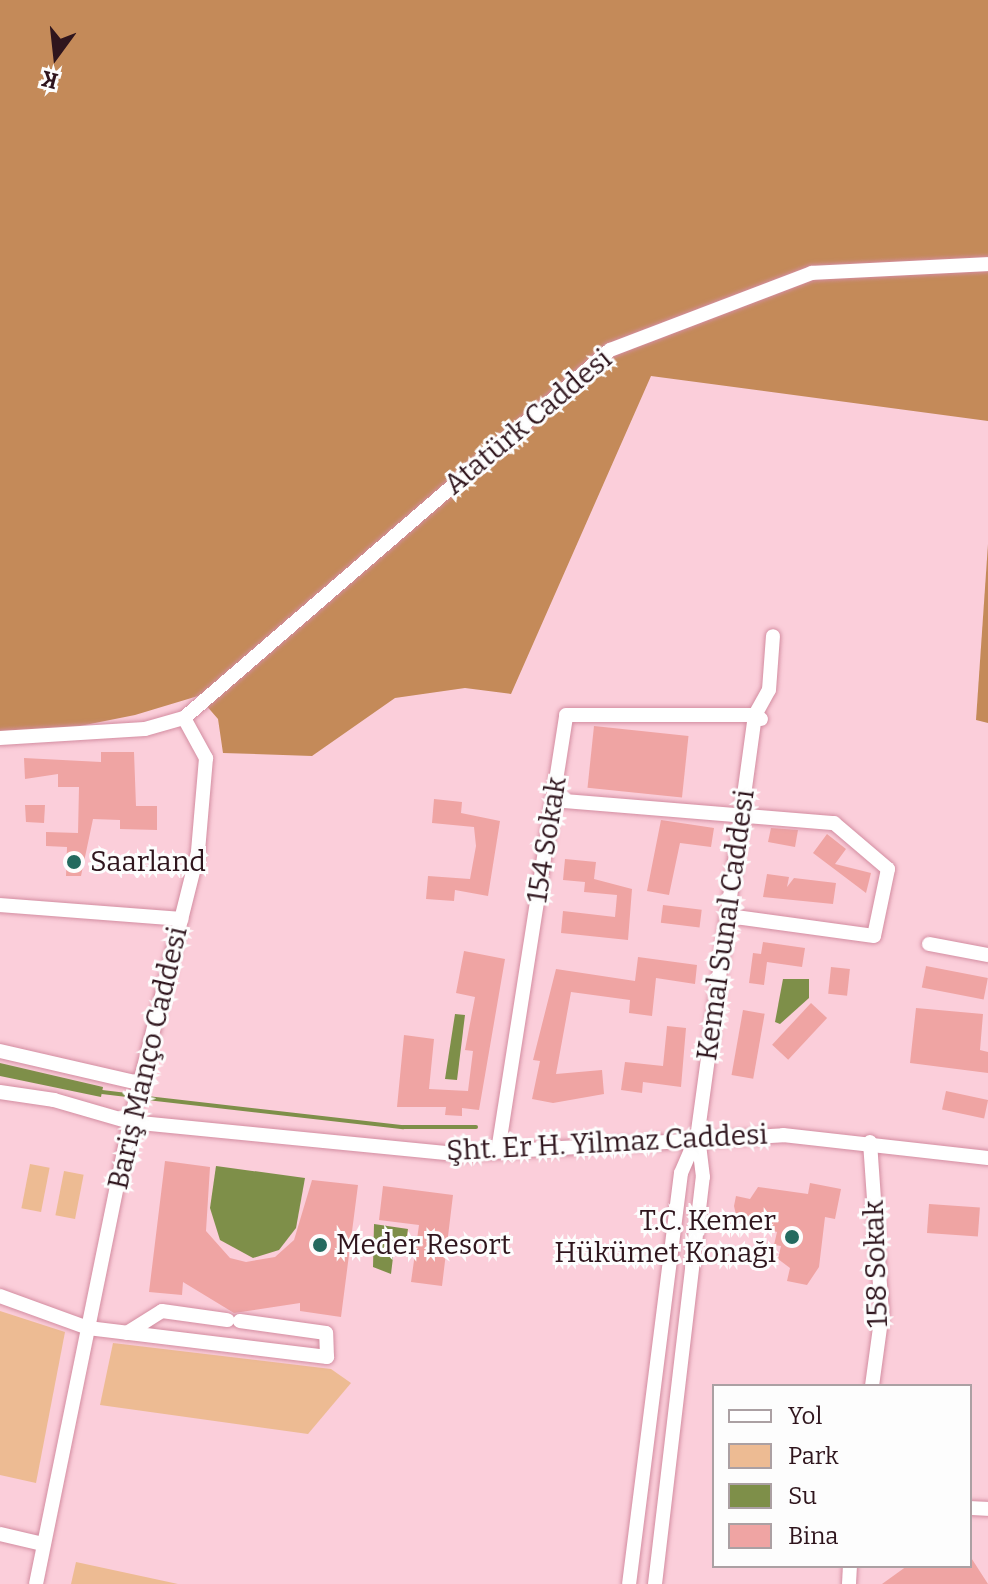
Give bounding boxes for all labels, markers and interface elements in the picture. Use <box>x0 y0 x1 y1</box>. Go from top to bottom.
north arrow <box>16 16 96 96</box>
text: K <box>39 65 61 95</box>
street label: Atatürk Caddesi <box>438 342 618 502</box>
street label: 154 Sokak <box>520 775 574 905</box>
street label: Kemal Sunal Caddesi <box>690 787 762 1063</box>
place label: Saarland <box>90 845 206 879</box>
marker: Saarland <box>65 853 83 871</box>
street label: Bariş Manço Caddesi <box>101 923 195 1193</box>
street label: Şht. Er H. Yilmaz Caddesi <box>445 1118 769 1168</box>
street label: 158 Sokak <box>857 1200 895 1328</box>
place label: T.C. Kemer Hükümet Konağı <box>554 1204 776 1270</box>
place label: Meder Resort <box>336 1228 511 1262</box>
marker: T.C. Kemer Hükümet Konağı <box>783 1228 801 1246</box>
marker: Meder Resort <box>311 1236 329 1254</box>
legend <box>712 1384 972 1568</box>
text: Yol <box>788 1402 822 1430</box>
text: Park <box>788 1442 839 1470</box>
text: Su <box>788 1482 817 1510</box>
text: Bina <box>788 1522 838 1550</box>

